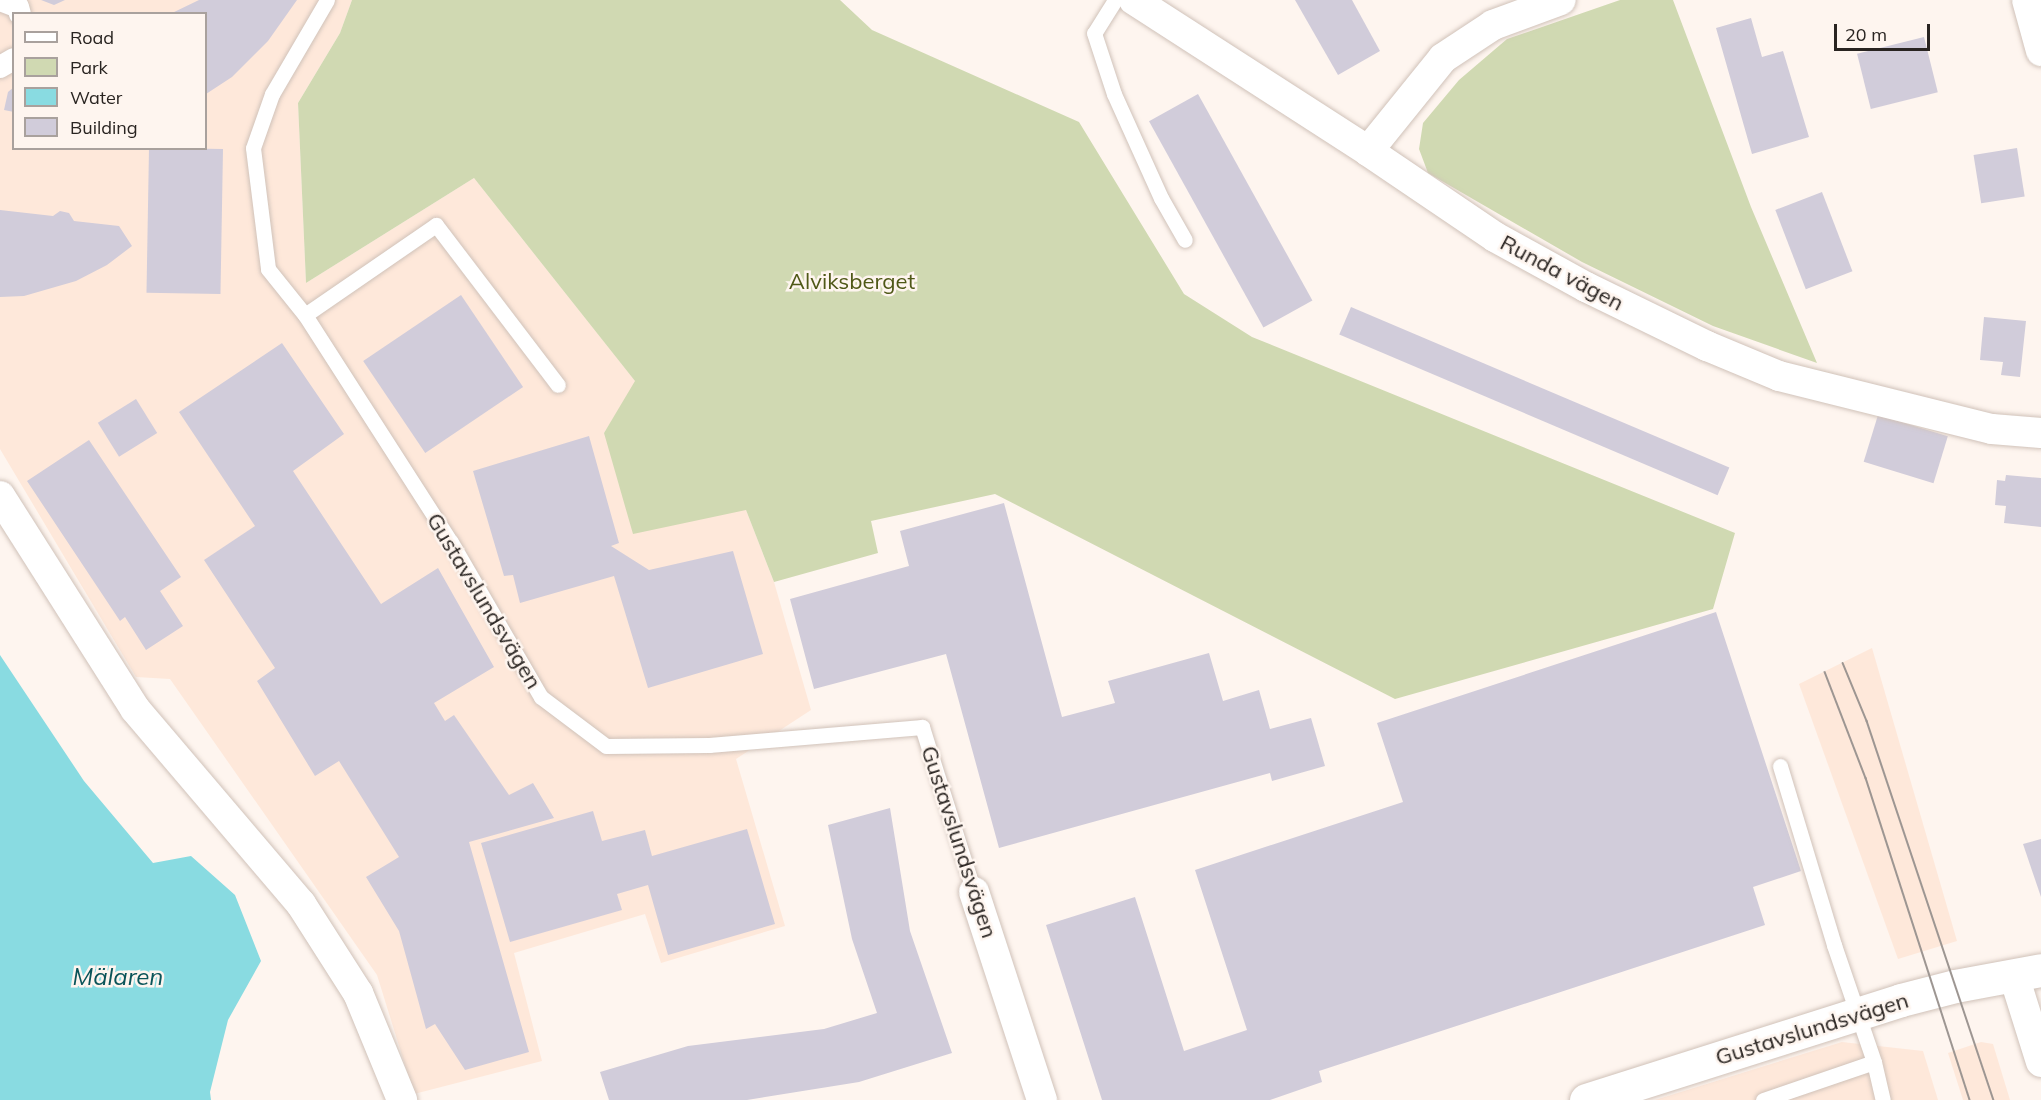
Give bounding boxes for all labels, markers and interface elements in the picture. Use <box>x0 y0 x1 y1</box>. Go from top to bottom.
legend <box>12 12 207 150</box>
scale bar <box>1837 12 1933 50</box>
text: 20 m <box>1845 23 1887 46</box>
text: Road <box>70 26 114 49</box>
text: Park <box>70 56 108 79</box>
text: Water <box>70 86 122 109</box>
text: Building <box>70 116 138 139</box>
street label: Runda vägen <box>1496 229 1628 317</box>
park label: Alviksberget <box>789 269 915 295</box>
street label: Gustavslundsvägen <box>421 508 547 694</box>
street label: Gustavslundsvägen <box>915 743 1003 941</box>
water label: Mälaren <box>73 963 163 991</box>
street label: Gustavslundsvägen <box>1712 987 1912 1071</box>

